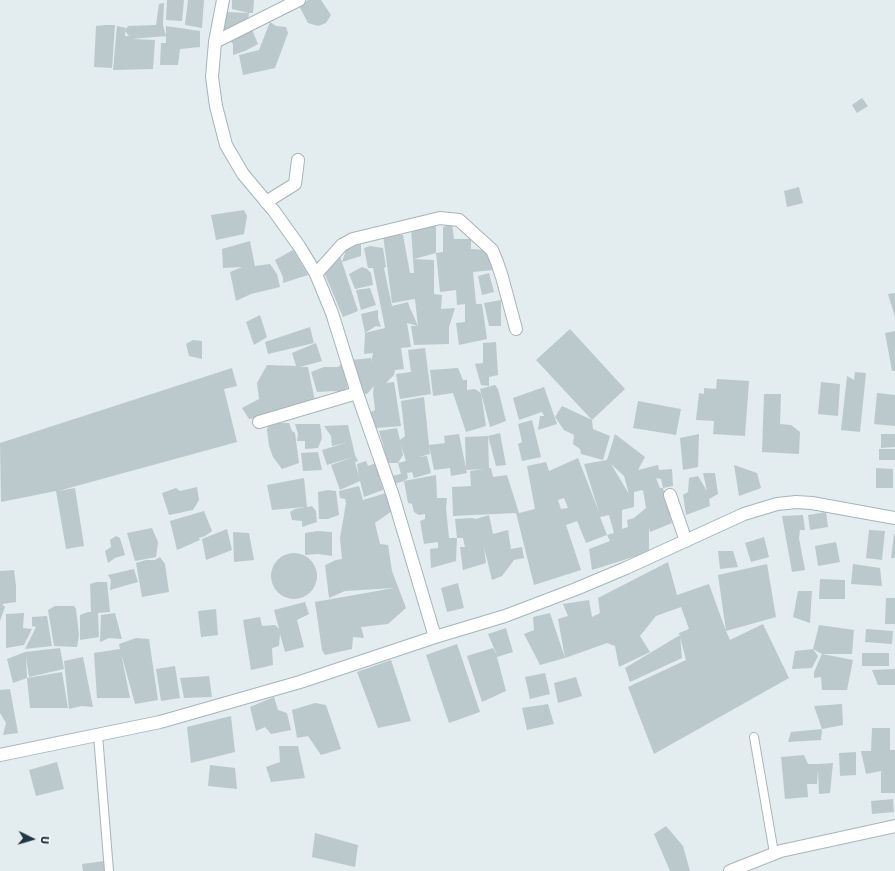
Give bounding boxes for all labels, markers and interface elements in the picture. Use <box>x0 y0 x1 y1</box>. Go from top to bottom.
north arrow <box>12 819 52 859</box>
text: U <box>38 836 51 845</box>

